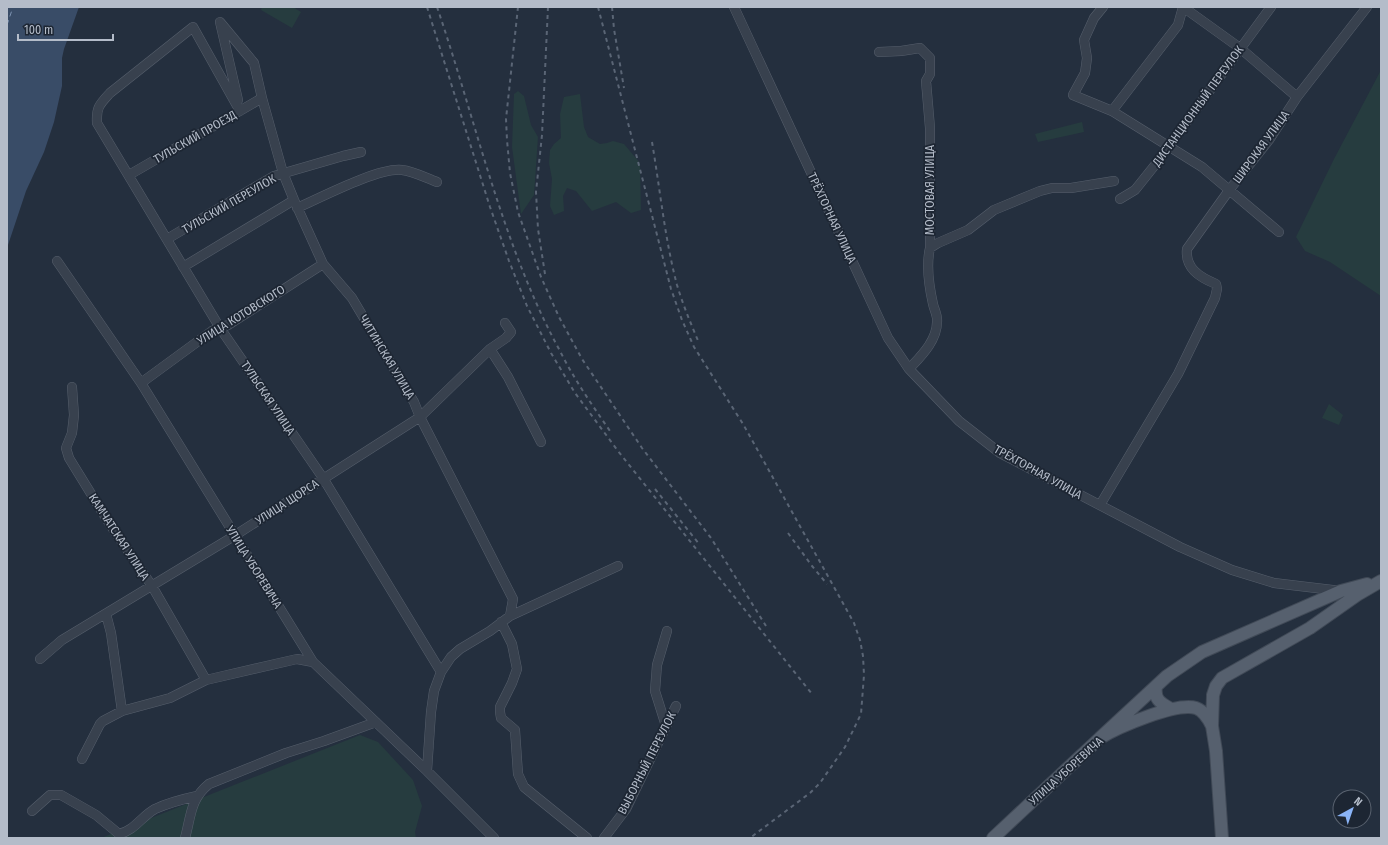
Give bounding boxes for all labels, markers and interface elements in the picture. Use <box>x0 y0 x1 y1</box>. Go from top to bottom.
scale bar <box>18 16 113 42</box>
text: 100 m <box>24 23 53 37</box>
street label: ДИСТАНЦИОННЫЙ ПЕРЕУЛОК <box>1148 42 1247 170</box>
street label: ТУЛЬСКИЙ ПРОЕЗД <box>151 107 239 166</box>
street label: ШИРОКАЯ УЛИЦА <box>1230 107 1293 186</box>
street label: МОСТОВАЯ УЛИЦА <box>923 144 937 235</box>
street label: ТУЛЬСКИЙ ПЕРЕУЛОК <box>179 170 279 236</box>
street label: ТРЁХГОРНАЯ УЛИЦА <box>805 170 860 266</box>
street label: УЛИЦА КОТОВСКОГО <box>194 282 288 348</box>
street label: ЧИТИНСКАЯ УЛИЦА <box>356 312 418 402</box>
street label: ТУЛЬСКАЯ УЛИЦА <box>238 358 298 438</box>
street label: ТРЁХГОРНАЯ УЛИЦА <box>992 441 1086 502</box>
street label: УЛИЦА ЩОРСА <box>252 476 322 528</box>
street label: КАМЧАТСКАЯ УЛИЦА <box>86 491 153 583</box>
street label: УЛИЦА УБОРЕВИЧА <box>222 522 285 611</box>
street label: ВЫБОРНЫЙ ПЕРЕУЛОК <box>614 708 679 817</box>
street label: УЛИЦА УБОРЕВИЧА <box>1025 734 1106 809</box>
north arrow <box>1332 789 1372 829</box>
text: N <box>1351 795 1365 809</box>

